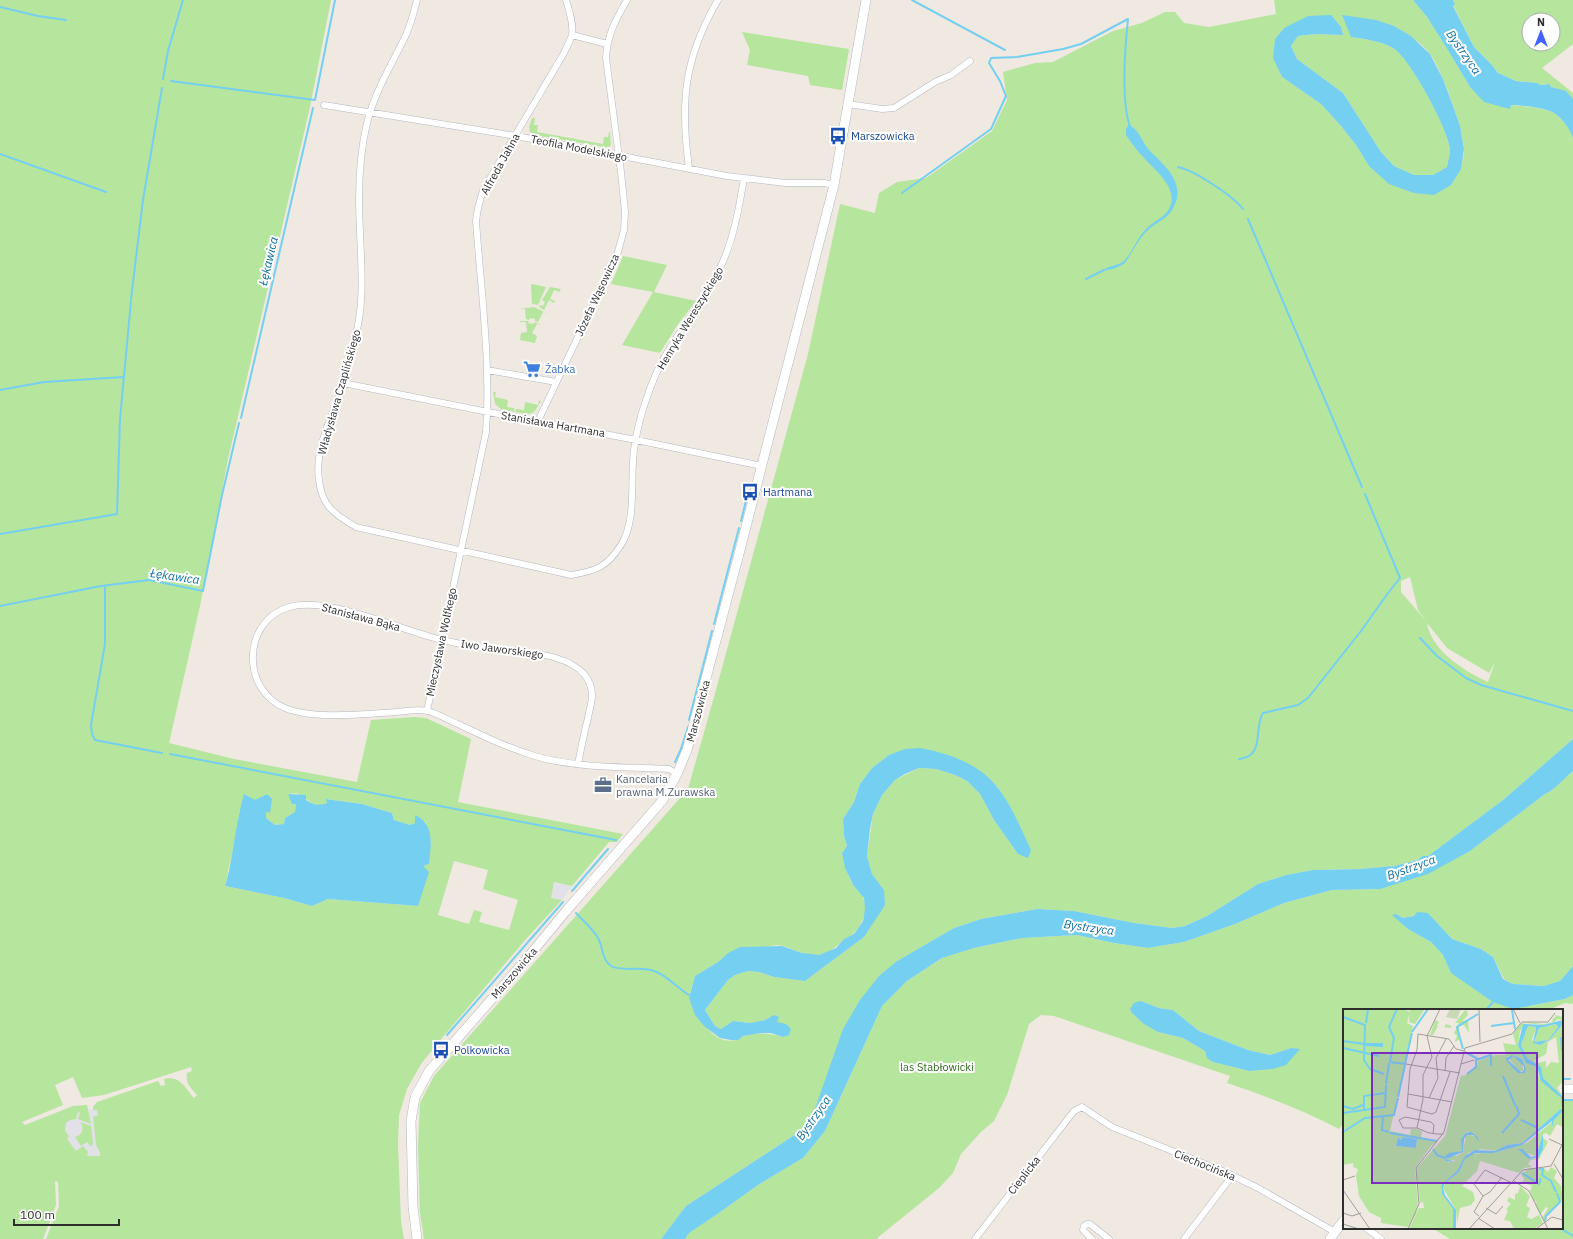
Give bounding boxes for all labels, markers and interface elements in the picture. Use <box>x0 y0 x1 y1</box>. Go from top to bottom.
north arrow <box>1521 12 1561 52</box>
text: N <box>1537 15 1545 29</box>
water label: Bystrzyca <box>1443 27 1485 77</box>
bus stop icon: Marszowicka <box>828 126 848 146</box>
place label: Marszowicka <box>851 129 915 143</box>
street label: Alfreda Jahna <box>477 131 523 197</box>
street label: Teofila Modelskiego <box>530 132 628 164</box>
water label: Łękawica <box>255 235 281 288</box>
street label: Józefa Wąsowicza <box>572 251 622 339</box>
street label: Henryka Wereszyckiego <box>654 264 726 372</box>
street label: Władysława Czaplińskiego <box>314 328 364 456</box>
supermarket icon: Żabka <box>522 359 542 379</box>
place label: Żabka <box>545 362 575 376</box>
street label: Stanisława Hartmana <box>500 408 606 440</box>
bus stop icon: Hartmana <box>740 482 760 502</box>
place label: Hartmana <box>763 485 812 499</box>
water label: Łękawica <box>148 565 201 587</box>
street label: Mieczysława Wolfkego <box>423 586 459 698</box>
street label: Stanisława Bąka <box>320 600 402 634</box>
street label: Iwo Jaworskiego <box>460 636 544 662</box>
street label: Marszowicka <box>683 678 713 744</box>
place label: Kancelaria prawna M.Zurawska <box>616 772 716 799</box>
office icon: Kancelaria prawna M.Zurawska <box>593 775 613 795</box>
water label: Bystrzyca <box>1385 851 1437 883</box>
water label: Bystrzyca <box>1063 916 1115 938</box>
street label: Marszowicka <box>488 944 540 1002</box>
inset map <box>1343 1009 1563 1229</box>
bus stop icon: Polkowicka <box>431 1040 451 1060</box>
place label: Polkowicka <box>454 1043 510 1057</box>
park label: las Stabłowicki <box>900 1060 974 1074</box>
water label: Bystrzyca <box>792 1093 834 1143</box>
street label: Ciechocińska <box>1172 1146 1238 1184</box>
street label: Cieplicka <box>1005 1153 1043 1197</box>
scale bar <box>14 1201 119 1227</box>
text: 100 m <box>20 1207 55 1222</box>

